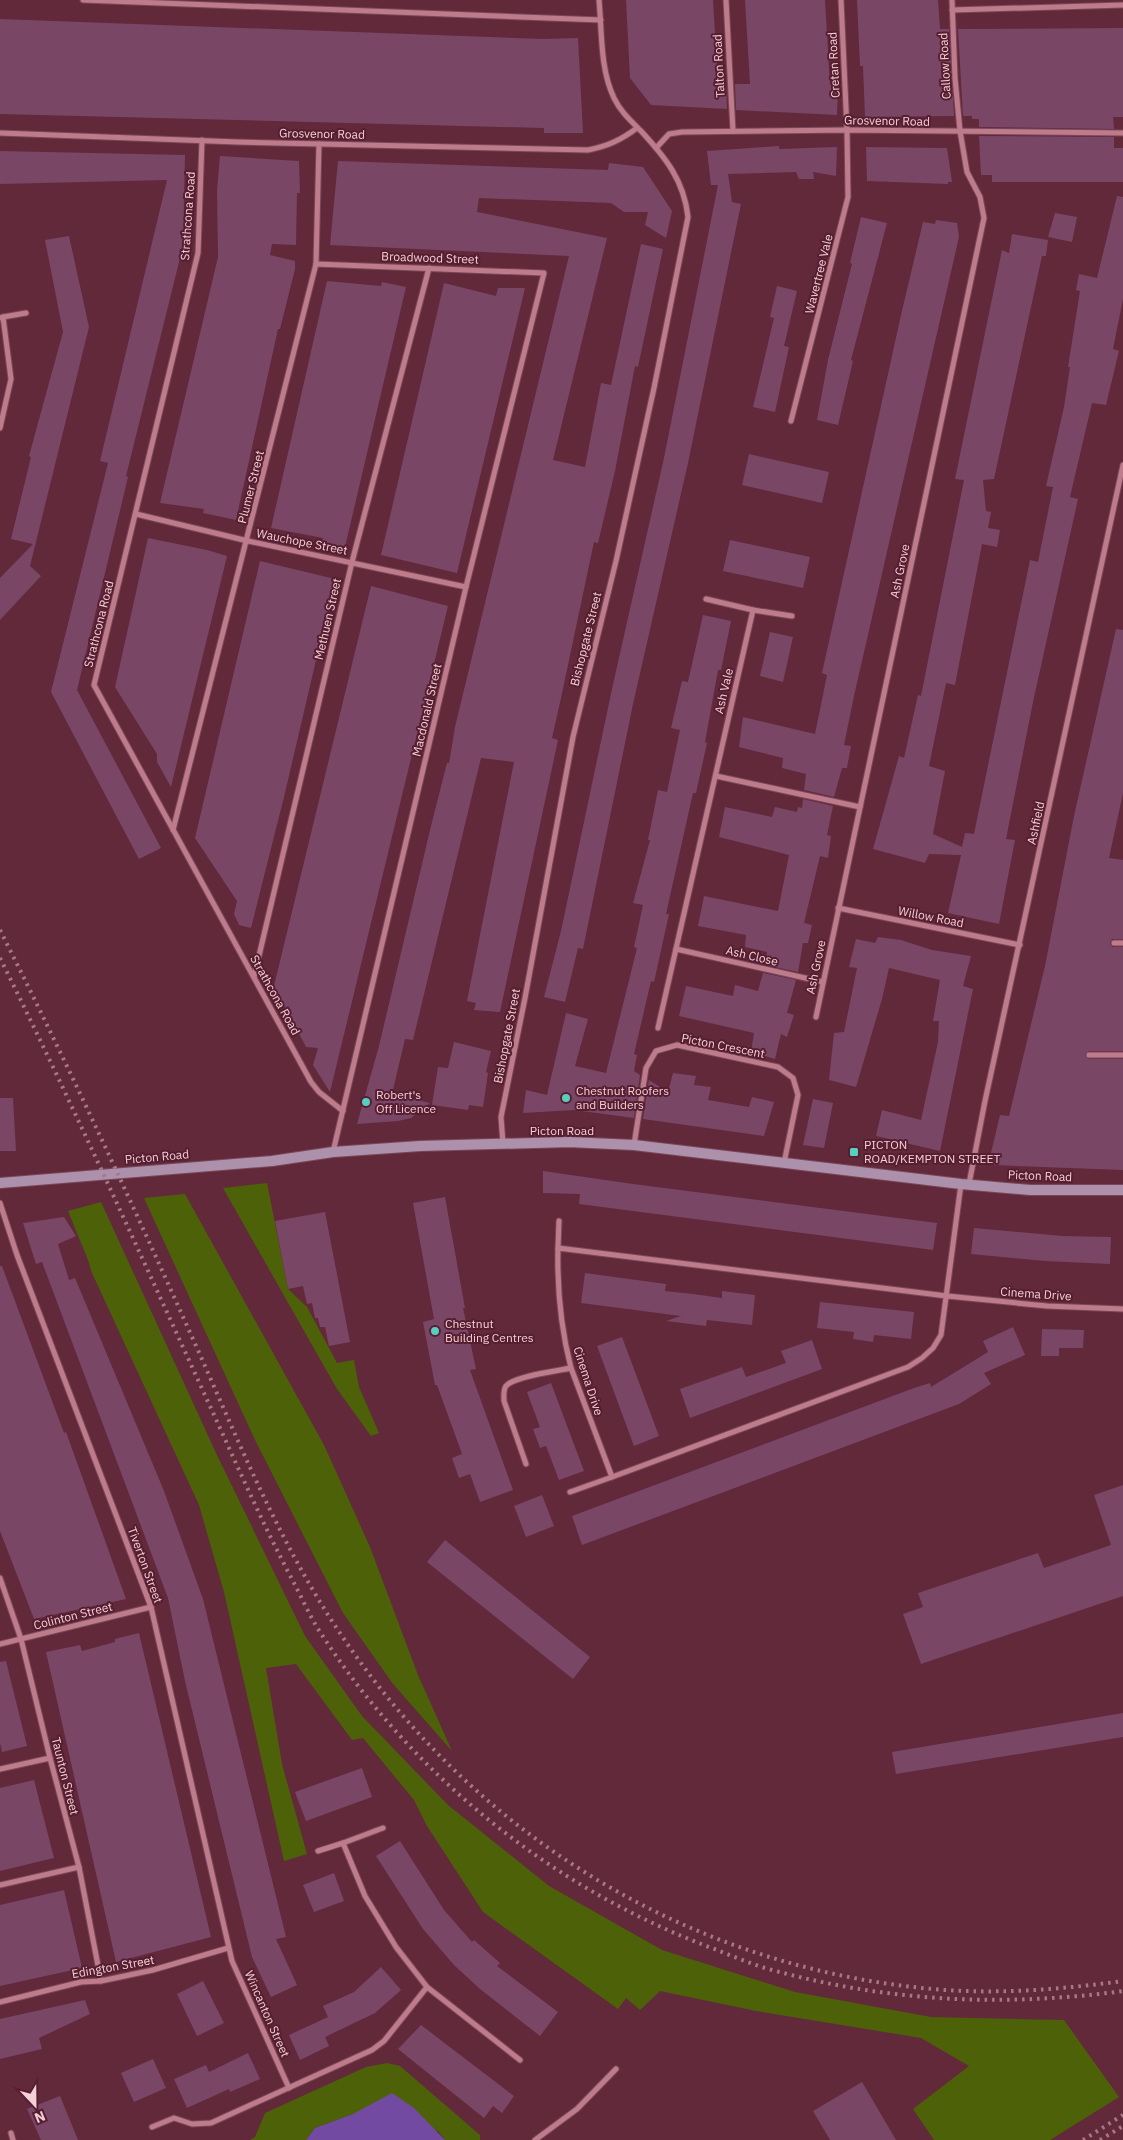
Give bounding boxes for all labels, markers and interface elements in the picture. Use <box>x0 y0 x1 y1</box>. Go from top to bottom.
street label: Cretan Road <box>824 32 843 98</box>
street label: Callow Road <box>935 32 954 100</box>
street label: Talton Road <box>709 34 728 98</box>
street label: Grosvenor Road <box>844 112 930 129</box>
street label: Grosvenor Road <box>279 125 365 142</box>
street label: Strathcona Road <box>177 171 198 261</box>
street label: Wavertree Vale <box>801 232 836 315</box>
street label: Broadwood Street <box>381 248 479 267</box>
street label: Plumer Street <box>234 449 267 525</box>
street label: Wauchope Street <box>255 525 349 558</box>
street label: Ash Grove <box>886 542 913 599</box>
street label: Methuen Street <box>311 577 344 661</box>
street label: Strathcona Road <box>80 579 117 669</box>
street label: Bishopgate Street <box>567 590 604 687</box>
street label: Macdonald Street <box>409 662 445 758</box>
street label: Ash Vale <box>711 666 736 715</box>
street label: Ashfield <box>1024 800 1047 846</box>
street label: Willow Road <box>897 903 965 930</box>
street label: Ash Grove <box>802 938 829 995</box>
street label: Ash Close <box>725 942 780 969</box>
street label: Strathcona Road <box>247 952 304 1037</box>
street label: Bishopgate Street <box>490 987 523 1085</box>
street label: Picton Crescent <box>680 1030 766 1061</box>
place label: Chestnut Roofers and Builders <box>576 1083 669 1112</box>
place label: Robert's Off Licence <box>376 1087 436 1116</box>
marker: Chestnut Roofers and Builders <box>560 1092 572 1104</box>
marker: Robert's Off Licence <box>360 1096 372 1108</box>
street label: Picton Road <box>530 1123 594 1138</box>
place label: PICTON ROAD/KEMPTON STREET <box>864 1137 1001 1166</box>
street label: Picton Road <box>124 1146 190 1167</box>
marker: PICTON ROAD/KEMPTON STREET <box>848 1146 860 1158</box>
street label: Picton Road <box>1008 1167 1072 1184</box>
street label: Cinema Drive <box>1000 1284 1073 1304</box>
place label: Chestnut Building Centres <box>445 1316 534 1345</box>
marker: Chestnut Building Centres <box>429 1325 441 1337</box>
street label: Cinema Drive <box>570 1345 607 1418</box>
street label: Tiverton Street <box>125 1525 166 1605</box>
street label: Colinton Street <box>32 1598 114 1633</box>
street label: Taunton Street <box>49 1735 82 1816</box>
street label: Edington Street <box>71 1952 155 1981</box>
street label: Wincanton Street <box>242 1968 293 2059</box>
north arrow <box>10 2080 60 2130</box>
text: N <box>32 2107 48 2127</box>

